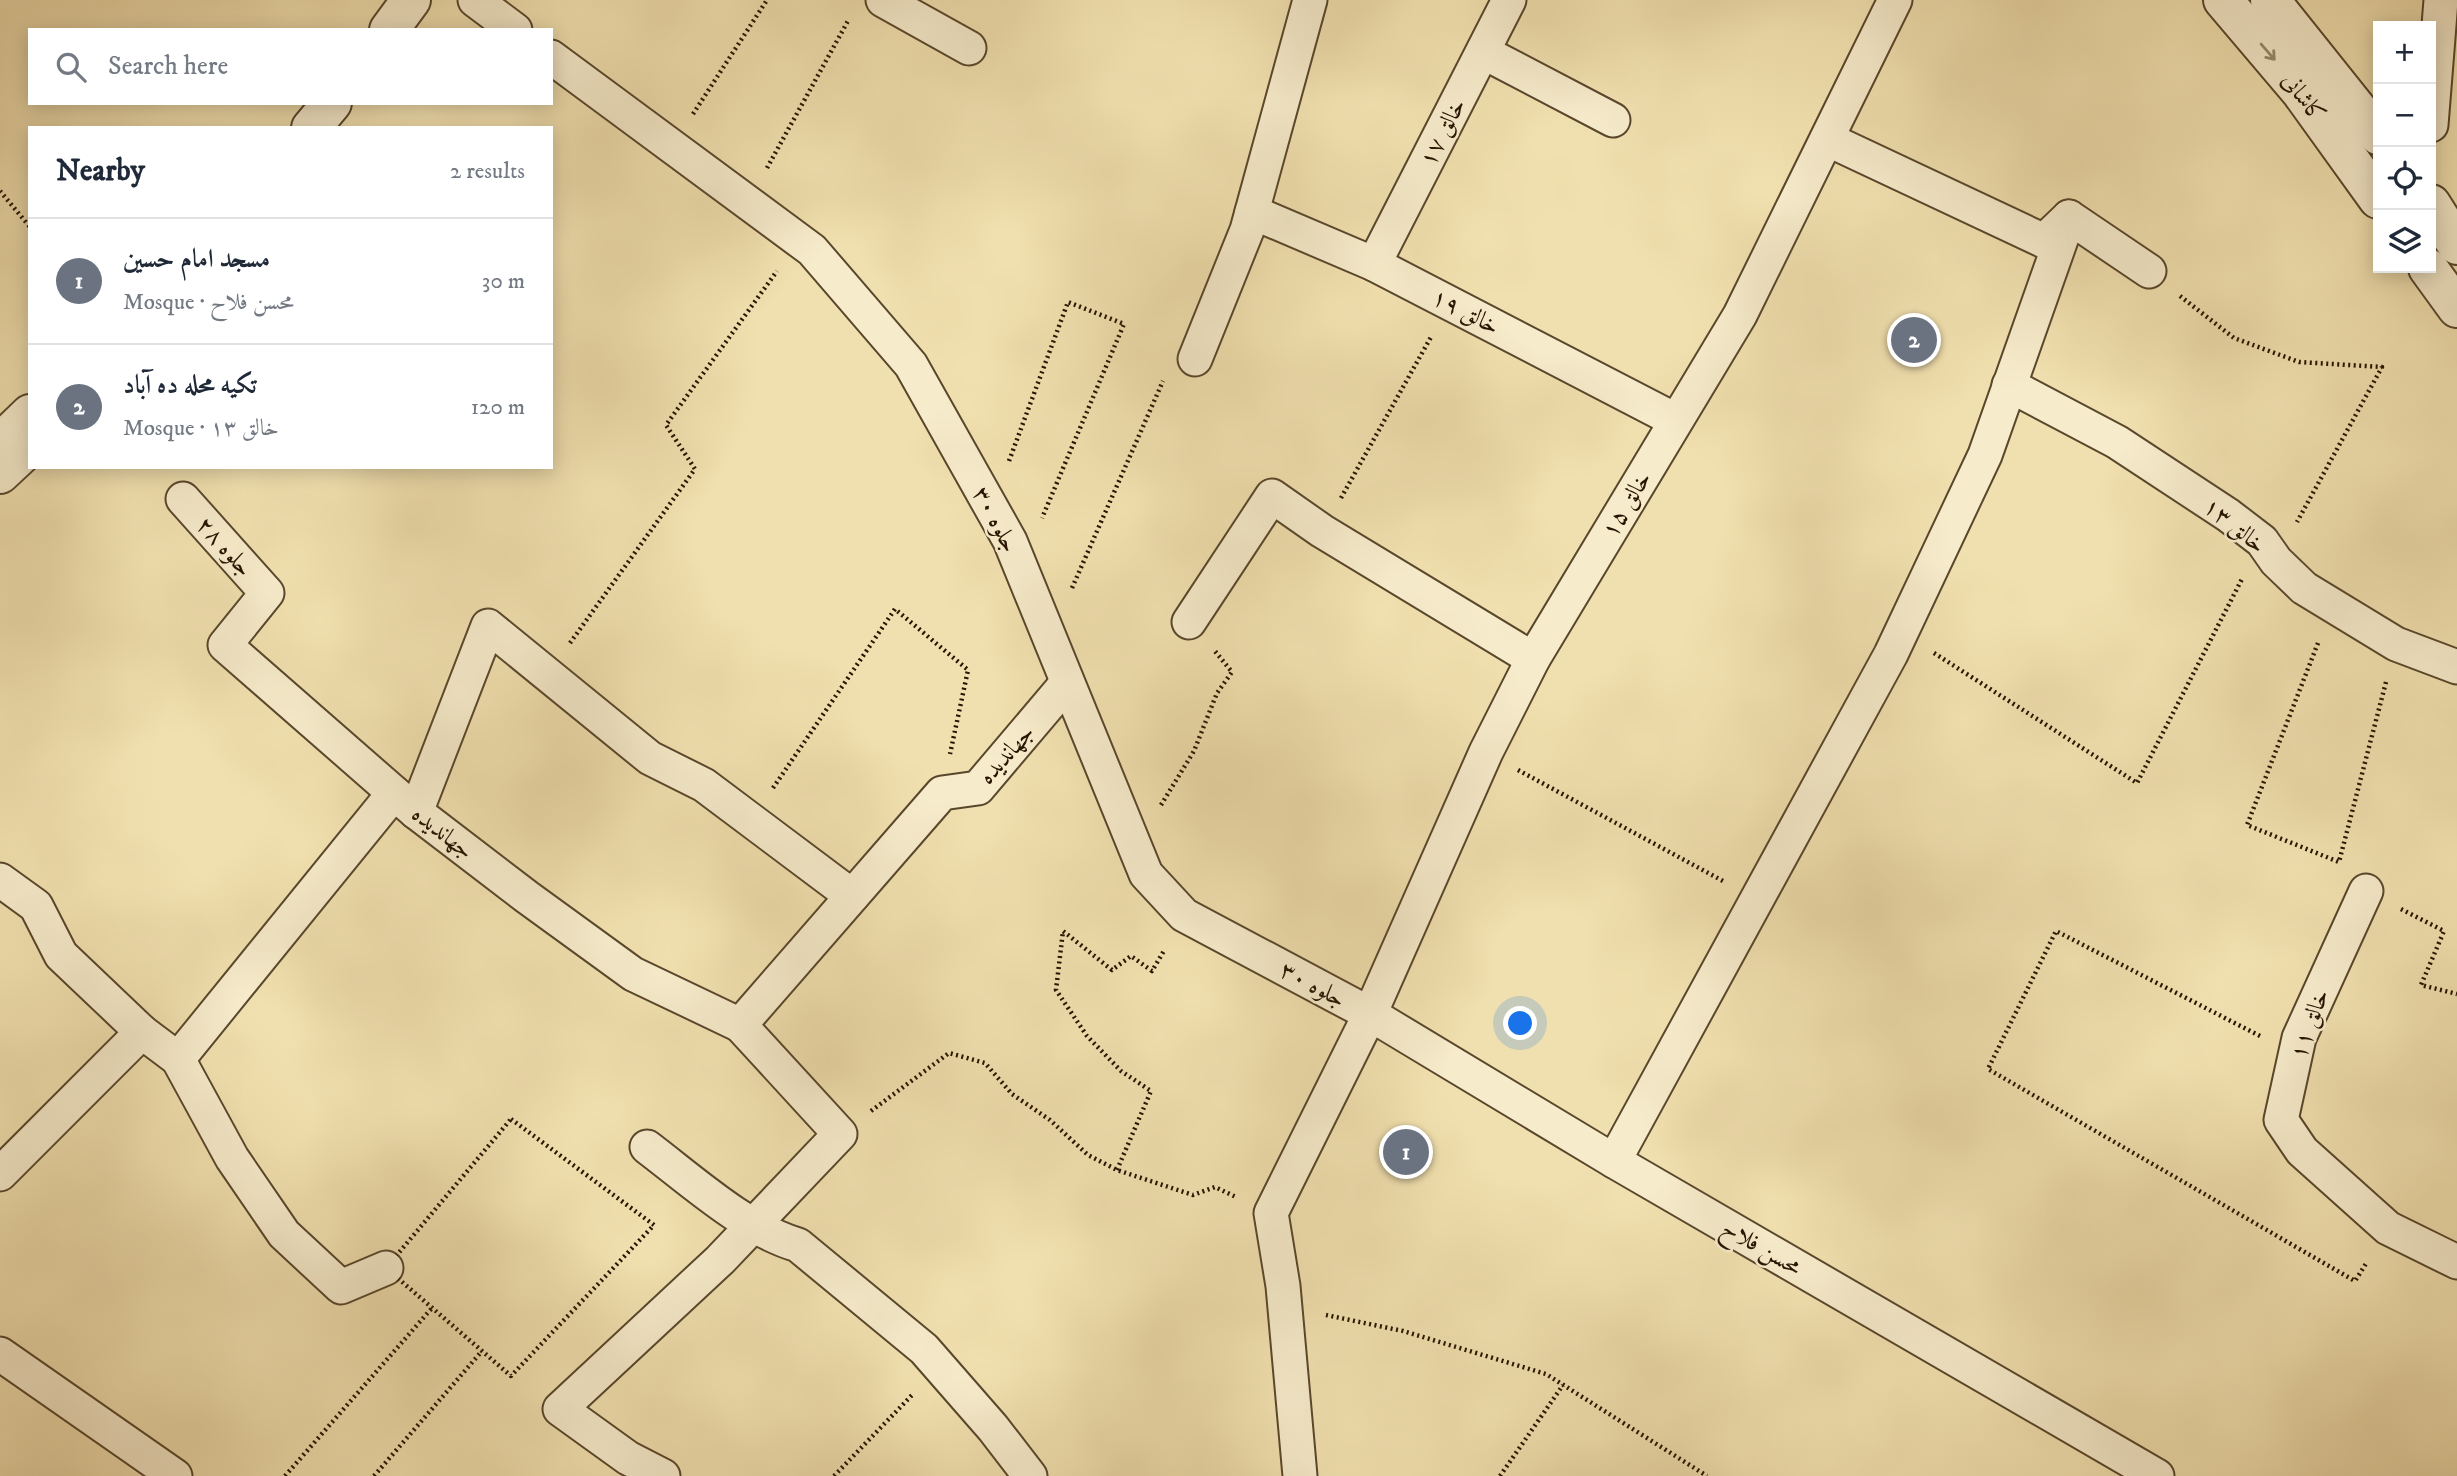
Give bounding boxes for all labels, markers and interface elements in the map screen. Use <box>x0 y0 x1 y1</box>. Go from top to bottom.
map controls <box>2373 21 2436 273</box>
button: + <box>2373 21 2436 84</box>
search box <box>28 28 553 105</box>
one-way arrow <box>2260 42 2276 60</box>
icon: search <box>52 48 90 86</box>
text: Search here <box>108 50 228 83</box>
street label: کاشانی <box>2275 66 2332 129</box>
button: − <box>2373 84 2436 147</box>
street label: خالق ۱۷ <box>1413 94 1473 171</box>
button: locate <box>2373 147 2436 210</box>
text: Nearby <box>56 153 145 190</box>
text: 2 results <box>450 157 525 186</box>
button: layers <box>2373 210 2436 273</box>
text: مسجد امام حسین <box>123 243 270 276</box>
text: 1 <box>75 267 83 296</box>
text: 30 m <box>482 267 525 296</box>
street label: خالق ۱۹ <box>1427 282 1504 342</box>
text: Mosque · محسن فلاح <box>123 288 294 317</box>
pin: 2 <box>1891 314 1937 366</box>
text: تکیه محله ده آباد <box>123 369 257 402</box>
text: 2 <box>73 393 85 422</box>
text: 120 m <box>471 393 525 422</box>
text: Mosque · خالق ۱۳ <box>123 414 279 443</box>
street label: خالق ۱۵ <box>1595 466 1658 543</box>
street label: جلوه ۳۰ <box>965 481 1025 558</box>
street label: خالق ۱۳ <box>2197 491 2272 560</box>
street label: جلوه ۲۸ <box>190 510 259 583</box>
street label: جهاندیده <box>972 718 1042 791</box>
street label: جهاندیده <box>405 799 479 866</box>
street label: جلوه ۳۰ <box>1274 955 1351 1015</box>
street label: خالق ۱۱ <box>2284 985 2336 1063</box>
your location <box>1503 1006 1537 1040</box>
pin: 1 <box>1383 1126 1429 1178</box>
street label: محسن فلاح <box>1714 1213 1807 1287</box>

